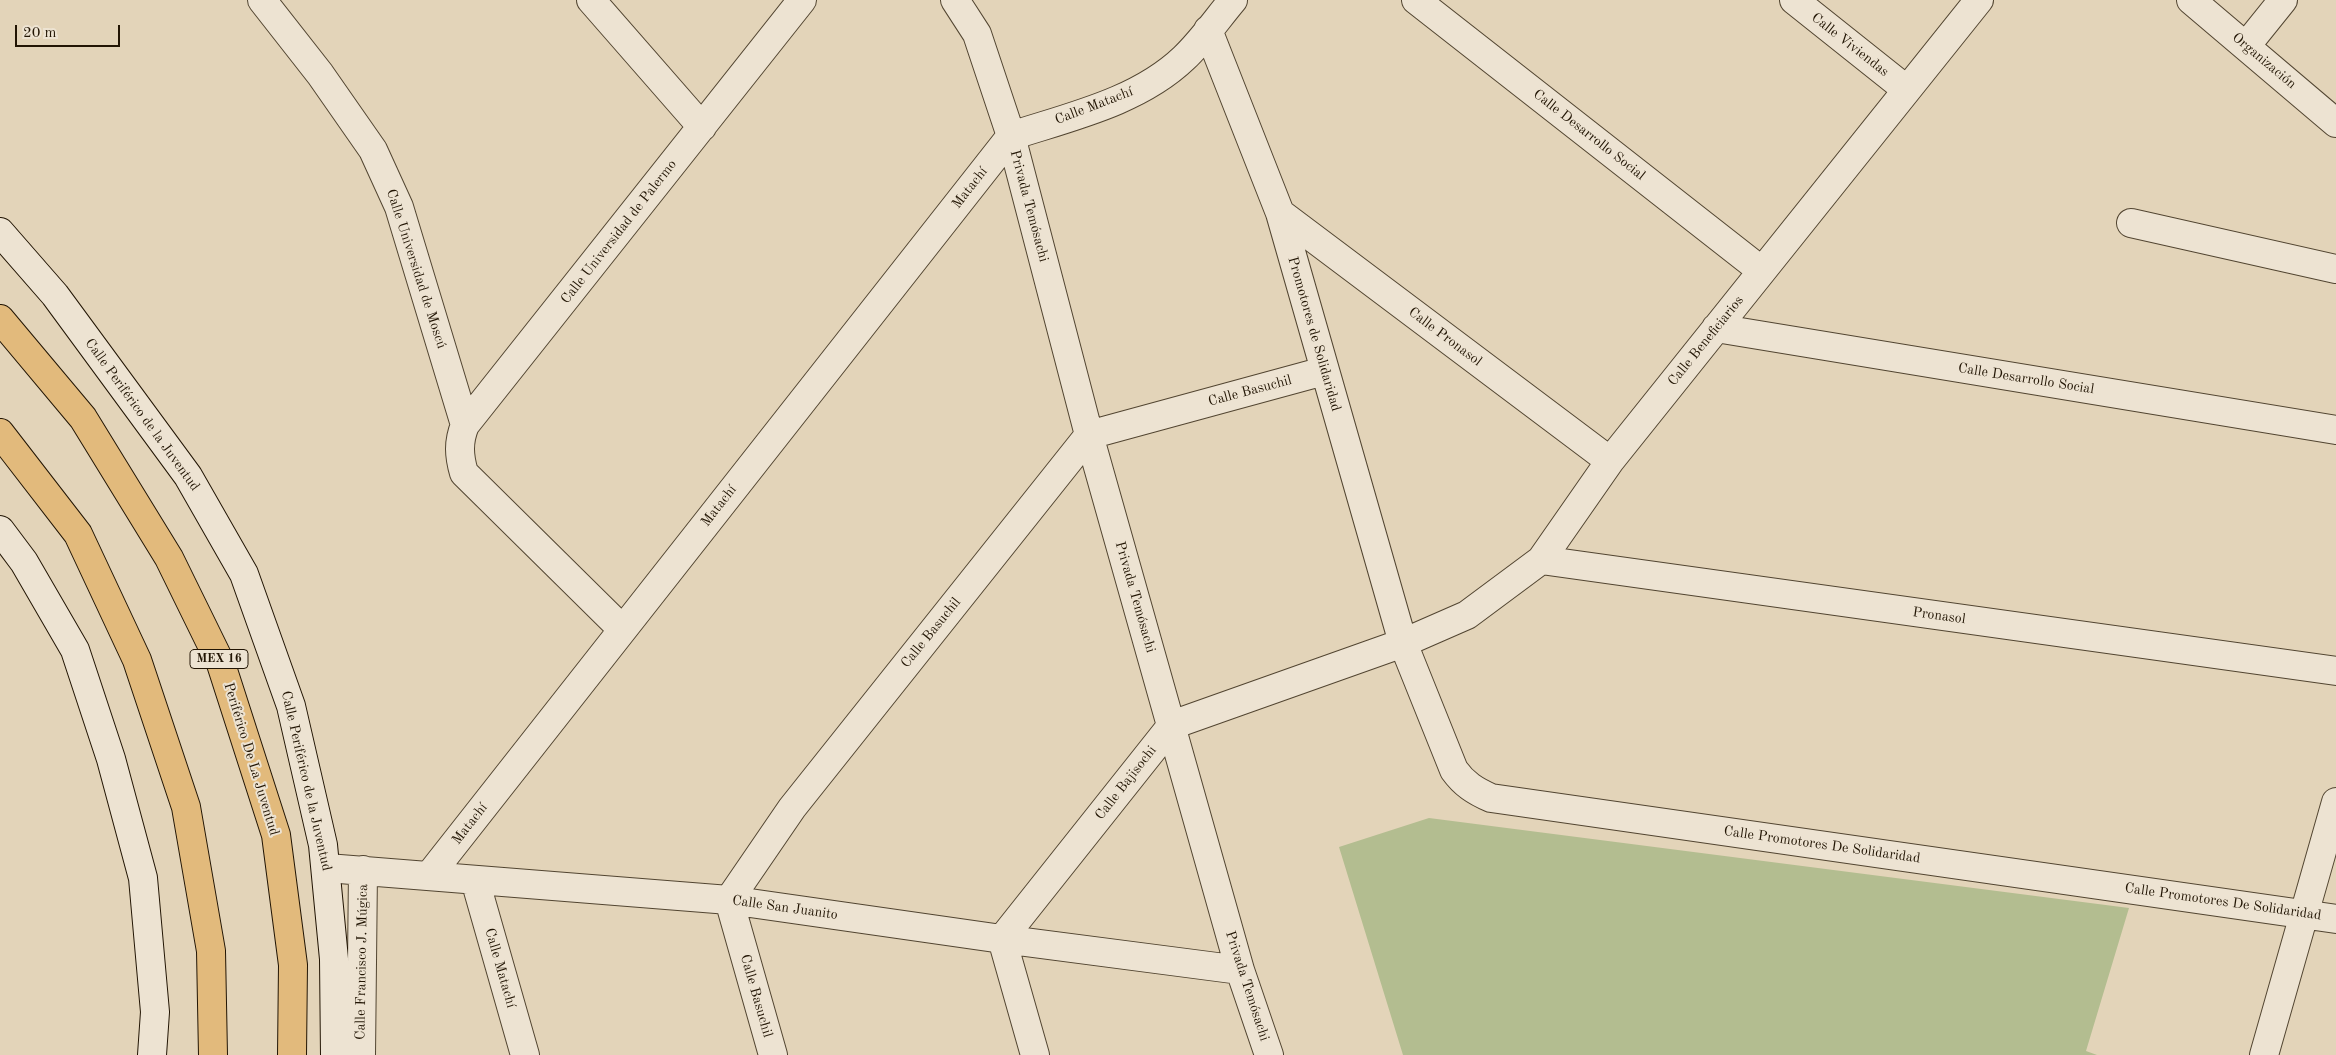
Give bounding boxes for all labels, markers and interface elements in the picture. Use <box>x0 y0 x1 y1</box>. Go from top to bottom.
street label: Calle Viviendas <box>1808 10 1892 80</box>
scale bar <box>18 15 122 47</box>
text: 20 m <box>23 26 57 41</box>
street label: Organización <box>2228 29 2300 93</box>
street label: Calle Matachí <box>1053 83 1135 129</box>
street label: Calle Desarrollo Social <box>1530 86 1648 184</box>
street label: Privada Temósachi <box>1006 148 1052 264</box>
street label: Calle Universidad de Palermo <box>558 157 680 307</box>
street label: Matachí <box>949 164 991 212</box>
street label: Calle Universidad de Moscú <box>382 187 450 351</box>
street label: Promotores de Solidaridad <box>1284 255 1344 413</box>
street label: Calle Beneficiarios <box>1665 293 1747 389</box>
street label: Calle Pronasol <box>1405 304 1485 370</box>
street label: Calle Periférico de la Juventud <box>81 336 203 494</box>
street label: Calle Desarrollo Social <box>1957 360 2095 398</box>
street label: Calle Basuchil <box>1206 372 1294 410</box>
street label: Matachí <box>698 482 740 530</box>
street label: Privada Temósachi <box>1111 539 1159 655</box>
street label: Calle Basuchil <box>898 594 964 672</box>
street label: Pronasol <box>1911 604 1967 628</box>
road number: MEX 16 <box>190 650 248 669</box>
street label: Periférico De La Juventud <box>220 680 282 838</box>
street label: Calle Periférico de la Juventud <box>277 689 335 873</box>
street label: Calle Bajisochi <box>1092 743 1160 823</box>
street label: Matachí <box>449 800 491 848</box>
street label: Calle Promotores De Solidaridad <box>1723 823 1921 867</box>
street label: Calle Promotores De Solidaridad <box>2124 880 2322 924</box>
street label: Calle Francisco J. Múgica <box>352 884 372 1040</box>
street label: Calle San Juanito <box>731 892 839 924</box>
street label: Calle Matachí <box>481 926 519 1010</box>
street label: Privada Temósachi <box>1221 929 1273 1043</box>
street label: Calle Basuchil <box>736 953 776 1039</box>

